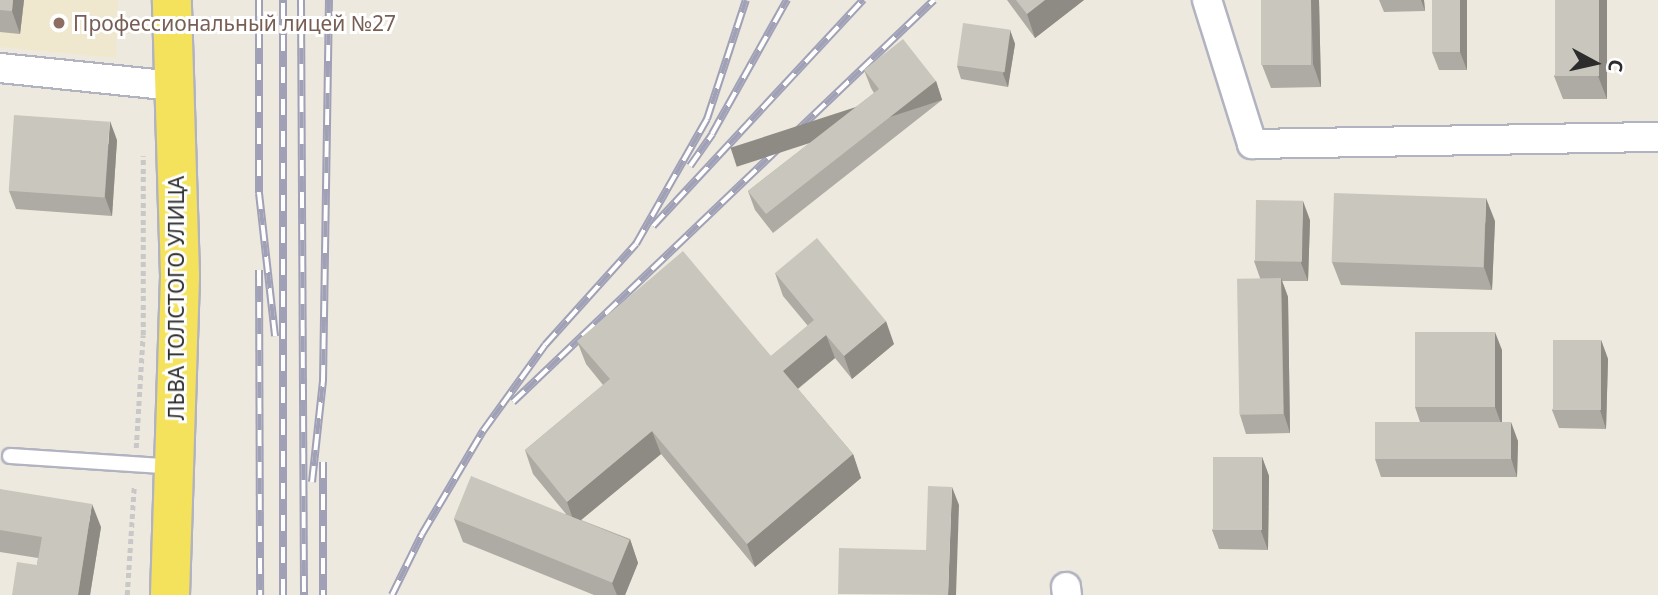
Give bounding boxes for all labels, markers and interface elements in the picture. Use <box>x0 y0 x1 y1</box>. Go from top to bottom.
place label: Профессиональный лицей №27 <box>73 10 396 36</box>
marker: Профессиональный лицей №27 <box>51 15 67 31</box>
north arrow <box>1560 28 1630 98</box>
text: С <box>1602 58 1630 74</box>
street label: ЛЬВА ТОЛСТОГО УЛИЦА <box>163 176 189 420</box>

